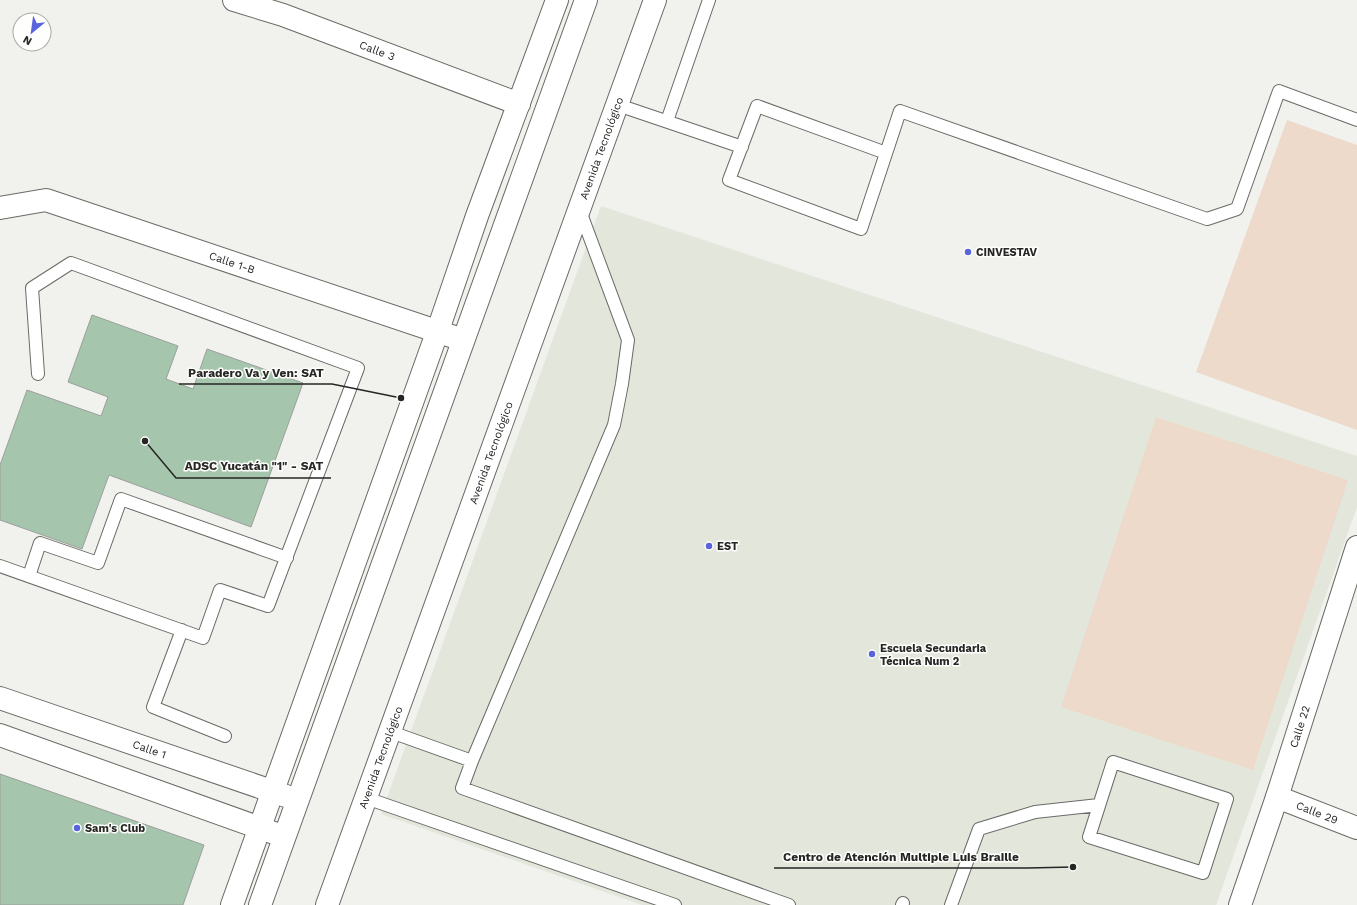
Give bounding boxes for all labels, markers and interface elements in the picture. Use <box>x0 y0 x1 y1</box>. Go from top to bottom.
north arrow <box>12 12 52 52</box>
text: N <box>21 33 34 48</box>
street label: Calle 3 <box>358 38 397 63</box>
street label: Avenida Tecnológico <box>577 95 626 201</box>
place label: CINVESTAV <box>976 246 1037 259</box>
marker: CINVESTAV <box>963 247 973 257</box>
street label: Calle 1-B <box>208 249 257 276</box>
callout: Paradero Va y Ven: SAT <box>179 360 332 384</box>
text: Paradero Va y Ven: SAT <box>188 366 324 380</box>
street label: Avenida Tecnológico <box>466 400 515 506</box>
callout: ADSC Yucatán "1" - SAT <box>176 454 331 478</box>
text: ADSC Yucatán "1" - SAT <box>185 459 323 473</box>
place label: EST <box>717 540 738 553</box>
marker: EST <box>704 541 714 551</box>
place label: Escuela Secundaria Técnica Num 2 <box>880 642 987 668</box>
marker: Escuela Secundaria Técnica Num 2 <box>867 649 877 659</box>
street label: Avenida Tecnológico <box>356 704 405 810</box>
street label: Calle 22 <box>1287 704 1312 749</box>
street label: Calle 1 <box>131 737 168 761</box>
street label: Calle 29 <box>1294 799 1340 827</box>
place label: Sam's Club <box>85 822 145 835</box>
marker: Sam's Club <box>72 823 82 833</box>
callout: Centro de Atención Multiple Luis Braille <box>774 844 1027 868</box>
text: Centro de Atención Multiple Luis Braille <box>783 850 1019 864</box>

